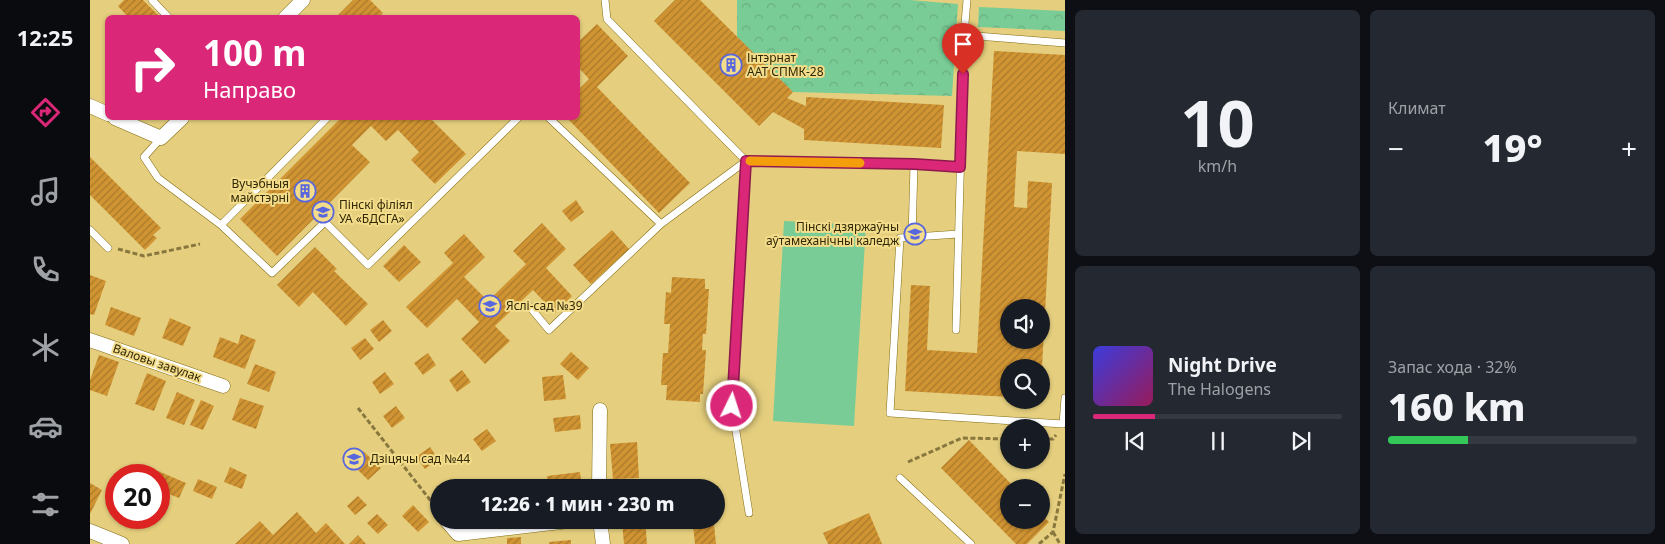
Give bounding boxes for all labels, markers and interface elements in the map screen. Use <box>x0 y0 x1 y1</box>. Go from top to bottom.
text: 12:25 <box>17 22 73 52</box>
pin <box>942 23 984 74</box>
text: 100 m <box>203 29 306 76</box>
icon: arrive <box>949 30 977 58</box>
icon: right <box>120 35 185 100</box>
place label: Інтэрнат ААТ СПМК-28 <box>747 49 824 80</box>
building icon: Інтэрнат ААТ СПМК-28 <box>719 53 743 77</box>
text: Направо <box>203 74 296 104</box>
text: 10 <box>1180 78 1255 166</box>
icon: directions <box>28 95 63 130</box>
text: Климат <box>1388 97 1446 119</box>
text: 19° <box>1482 121 1543 173</box>
text: − <box>1388 129 1404 167</box>
text: + <box>1621 129 1637 167</box>
text: km/h <box>1198 155 1237 177</box>
icon: music <box>28 174 63 209</box>
place label: Вучэбныя майстэрні <box>230 175 289 206</box>
building icon: Вучэбныя майстэрні <box>293 179 317 203</box>
place label: Пінскі філіял УА «БДСГА» <box>339 196 413 227</box>
school or university icon: Пінскі філіял УА «БДСГА» <box>311 200 335 224</box>
place label: Пінскі дзяржаўны аўтамеханічны каледж <box>766 218 900 249</box>
school or university icon: Пінскі дзяржаўны аўтамеханічны каледж <box>903 222 927 246</box>
icon: phone <box>28 252 63 287</box>
school or university icon: Яслі-сад №39 <box>478 294 502 318</box>
place label: Яслі-сад №39 <box>506 297 583 314</box>
map controls <box>1000 299 1050 529</box>
button: sound <box>1000 299 1050 349</box>
icon: climate <box>28 330 63 365</box>
street label: Валовы завулак <box>111 339 204 386</box>
text: Night Drive <box>1168 352 1277 378</box>
text: Запас хода · 32% <box>1388 356 1517 378</box>
button: search <box>1000 359 1050 409</box>
text: The Halogens <box>1168 378 1271 400</box>
position arrow <box>705 379 757 431</box>
text: 160 km <box>1388 380 1526 432</box>
icon: car <box>28 409 63 444</box>
button: + <box>1000 419 1050 469</box>
icon: previous <box>1121 427 1149 455</box>
icon: pause <box>1204 427 1232 455</box>
icon: next <box>1287 427 1315 455</box>
school or university icon: Дзіцячы сад №44 <box>342 447 366 471</box>
place label: Дзіцячы сад №44 <box>370 450 470 467</box>
speed limit sign: 20 <box>105 464 170 529</box>
button: − <box>1000 479 1050 529</box>
icon: filters <box>28 487 63 522</box>
text: 12:26 · 1 мин · 230 m <box>481 491 674 517</box>

